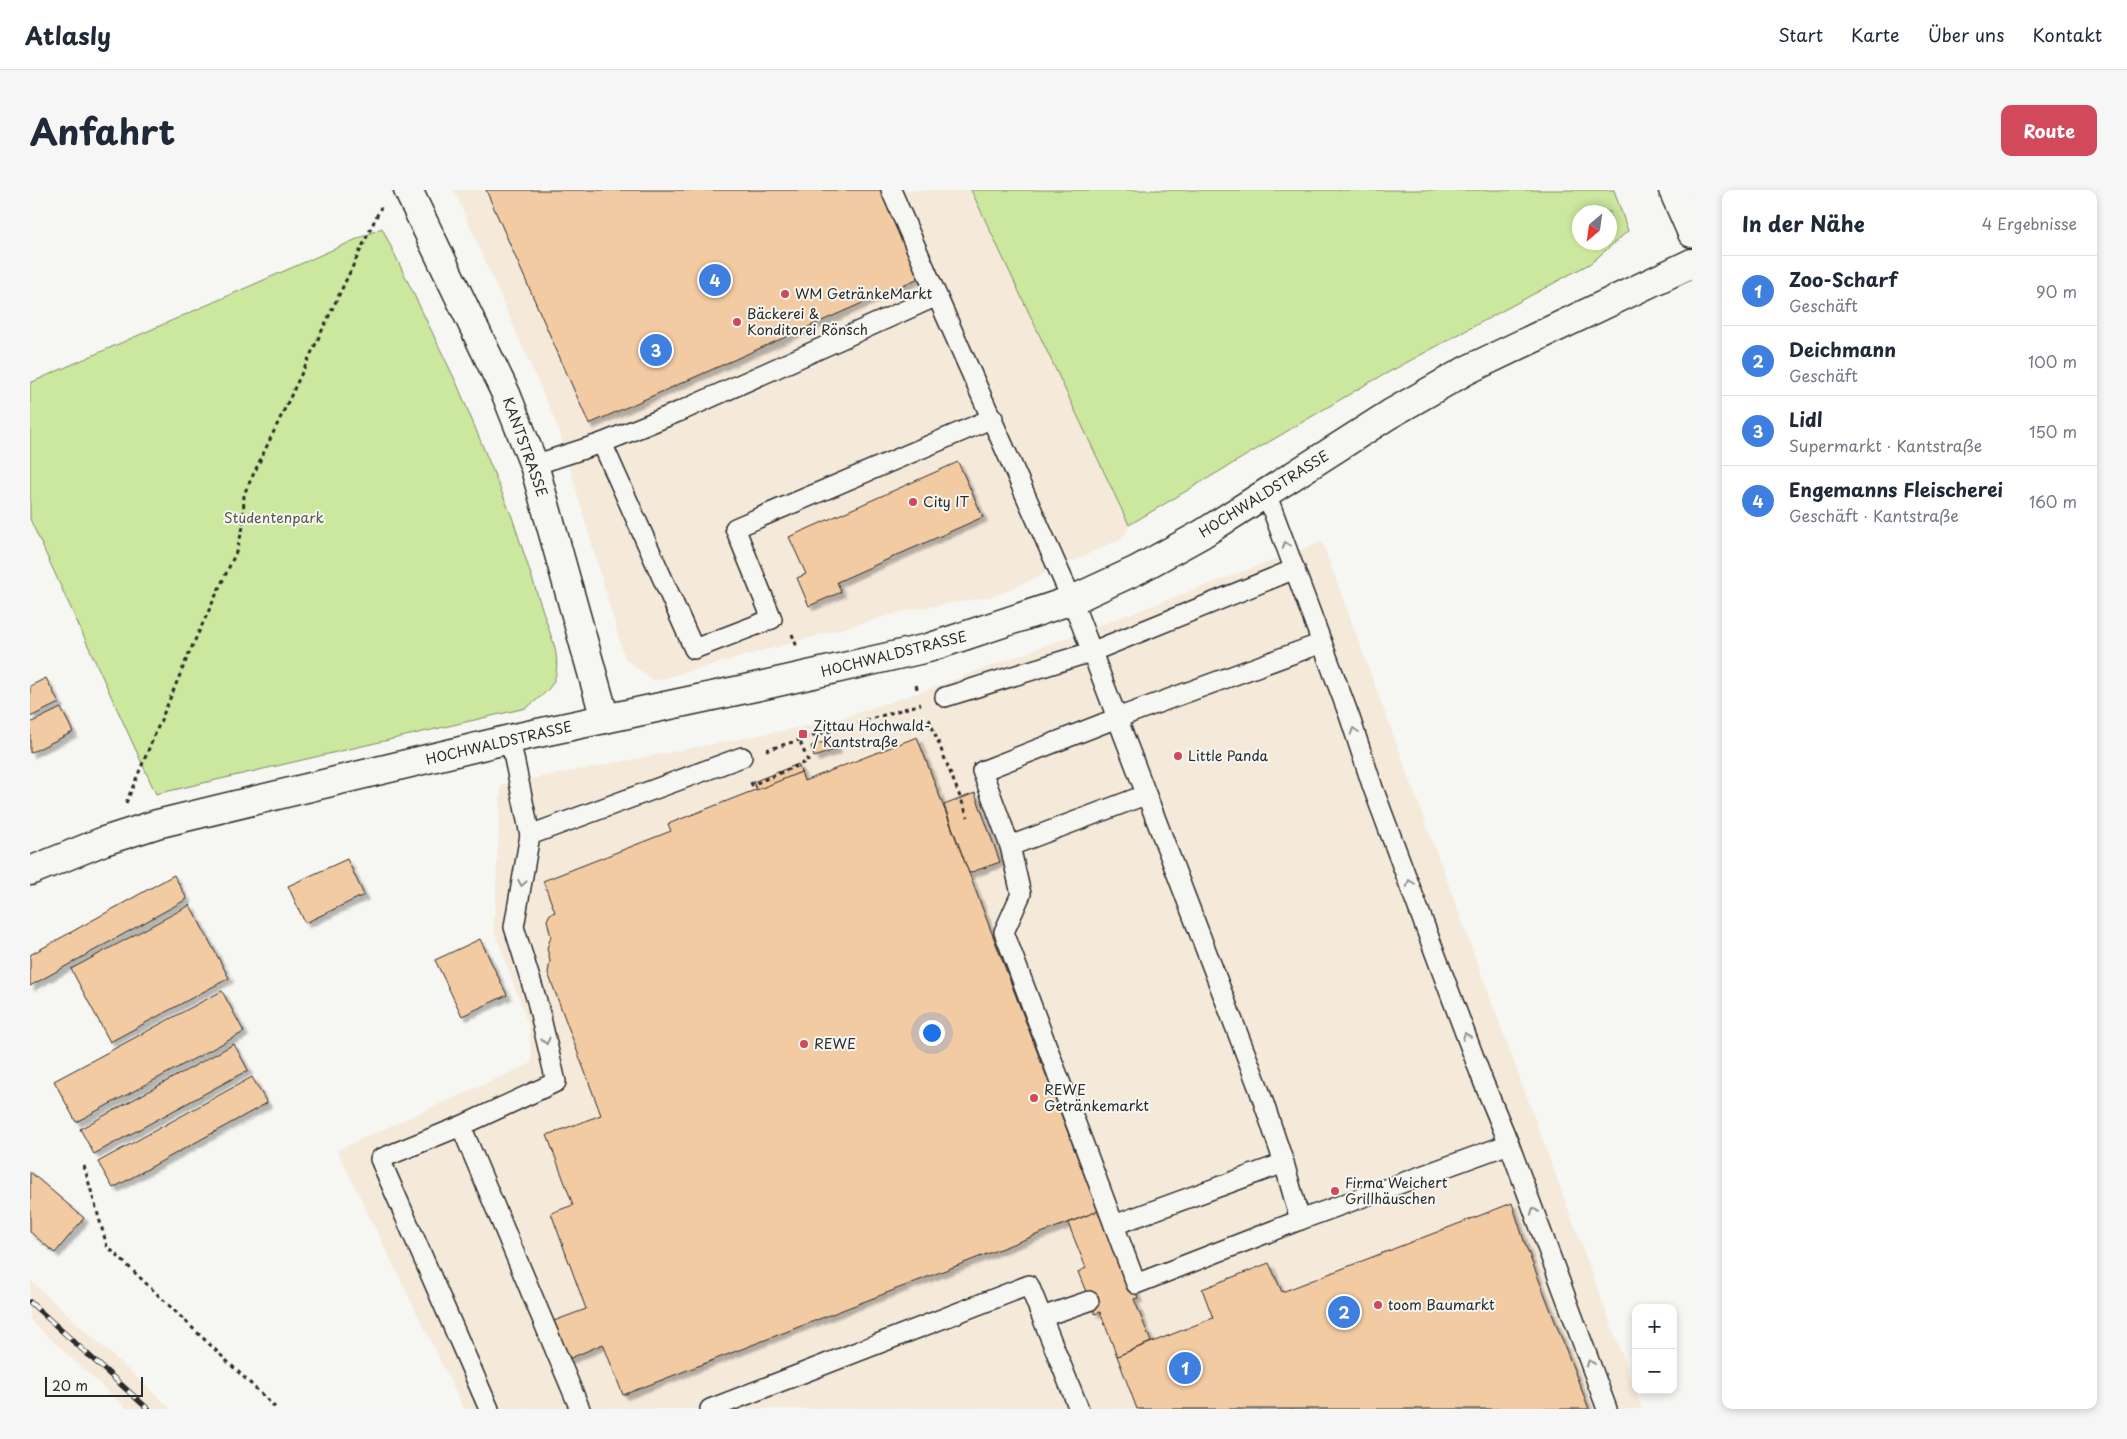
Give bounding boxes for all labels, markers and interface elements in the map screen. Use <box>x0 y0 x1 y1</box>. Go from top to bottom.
text: Atlasly <box>25 17 111 53</box>
text: Start <box>1778 21 1823 48</box>
text: Karte <box>1851 21 1900 48</box>
text: Über uns <box>1928 21 2004 48</box>
text: Kontakt <box>2032 21 2102 48</box>
text: Anfahrt <box>30 104 175 157</box>
button: Route <box>2001 105 2097 156</box>
north arrow <box>1572 205 1617 250</box>
text: In der Nähe <box>1742 207 1864 239</box>
text: 4 Ergebnisse <box>1982 211 2077 235</box>
pin: 4 <box>699 261 731 299</box>
text: Zoo-Scharf <box>1789 265 1898 293</box>
text: 1 <box>1754 279 1762 303</box>
text: 90 m <box>2036 279 2077 303</box>
place label: WM GetränkeMarkt <box>795 283 932 304</box>
marker: WM GetränkeMarkt <box>779 288 791 300</box>
text: Geschäft <box>1789 293 1858 317</box>
place label: Bäckerei & Konditorei Rönsch <box>747 303 868 340</box>
marker: Bäckerei & Konditorei Rönsch <box>731 316 743 328</box>
pin: 3 <box>640 331 672 369</box>
text: Deichmann <box>1789 335 1896 363</box>
text: 2 <box>1752 349 1764 373</box>
text: 100 m <box>2028 349 2077 373</box>
text: Geschäft <box>1789 363 1858 387</box>
street label: KANTSTRASSE <box>498 394 553 500</box>
text: Lidl <box>1789 405 1823 433</box>
text: 3 <box>1753 419 1763 443</box>
text: 150 m <box>2029 419 2077 443</box>
text: Supermarkt · Kantstraße <box>1789 433 1982 457</box>
street label: HOCHWALDSTRASSE <box>1195 445 1333 542</box>
text: Engemanns Fleischerei <box>1789 475 2003 503</box>
text: 4 <box>1753 489 1763 513</box>
text: 160 m <box>2029 489 2077 513</box>
place label: City IT <box>923 491 970 512</box>
marker: City IT <box>907 496 919 508</box>
text: Geschäft · Kantstraße <box>1789 503 1959 527</box>
park label: Studentenpark <box>224 507 324 528</box>
one-way arrow <box>1282 541 1292 550</box>
street label: HOCHWALDSTRASSE <box>819 625 969 682</box>
street label: HOCHWALDSTRASSE <box>424 715 574 770</box>
place label: Zittau Hochwald- / Kantstraße <box>813 715 931 752</box>
one-way arrow <box>1350 727 1360 735</box>
marker: Zittau Hochwald- / Kantstraße <box>797 728 809 740</box>
place label: Little Panda <box>1188 745 1268 766</box>
marker: Little Panda <box>1172 750 1184 762</box>
one-way arrow <box>517 879 527 888</box>
one-way arrow <box>1406 880 1416 888</box>
your location <box>919 1020 945 1046</box>
one-way arrow <box>1462 1032 1472 1040</box>
place label: REWE <box>814 1033 856 1054</box>
one-way arrow <box>540 1036 551 1045</box>
marker: REWE <box>798 1038 810 1050</box>
place label: REWE Getränkemarkt <box>1044 1079 1149 1116</box>
marker: REWE Getränkemarkt <box>1028 1092 1040 1104</box>
place label: Firma Weichert Grillhäuschen <box>1345 1172 1448 1209</box>
marker: Firma Weichert Grillhäuschen <box>1329 1185 1341 1197</box>
one-way arrow <box>1530 1207 1540 1216</box>
pin: 2 <box>1328 1293 1360 1331</box>
place label: toom Baumarkt <box>1388 1294 1495 1315</box>
marker: toom Baumarkt <box>1372 1299 1384 1311</box>
map controls <box>1632 1304 1677 1394</box>
button: + <box>1632 1304 1677 1349</box>
pin: 1 <box>1169 1349 1201 1387</box>
button: − <box>1632 1349 1677 1394</box>
one-way arrow <box>1586 1359 1596 1368</box>
scale bar <box>45 1374 142 1397</box>
text: 20 m <box>52 1375 88 1396</box>

